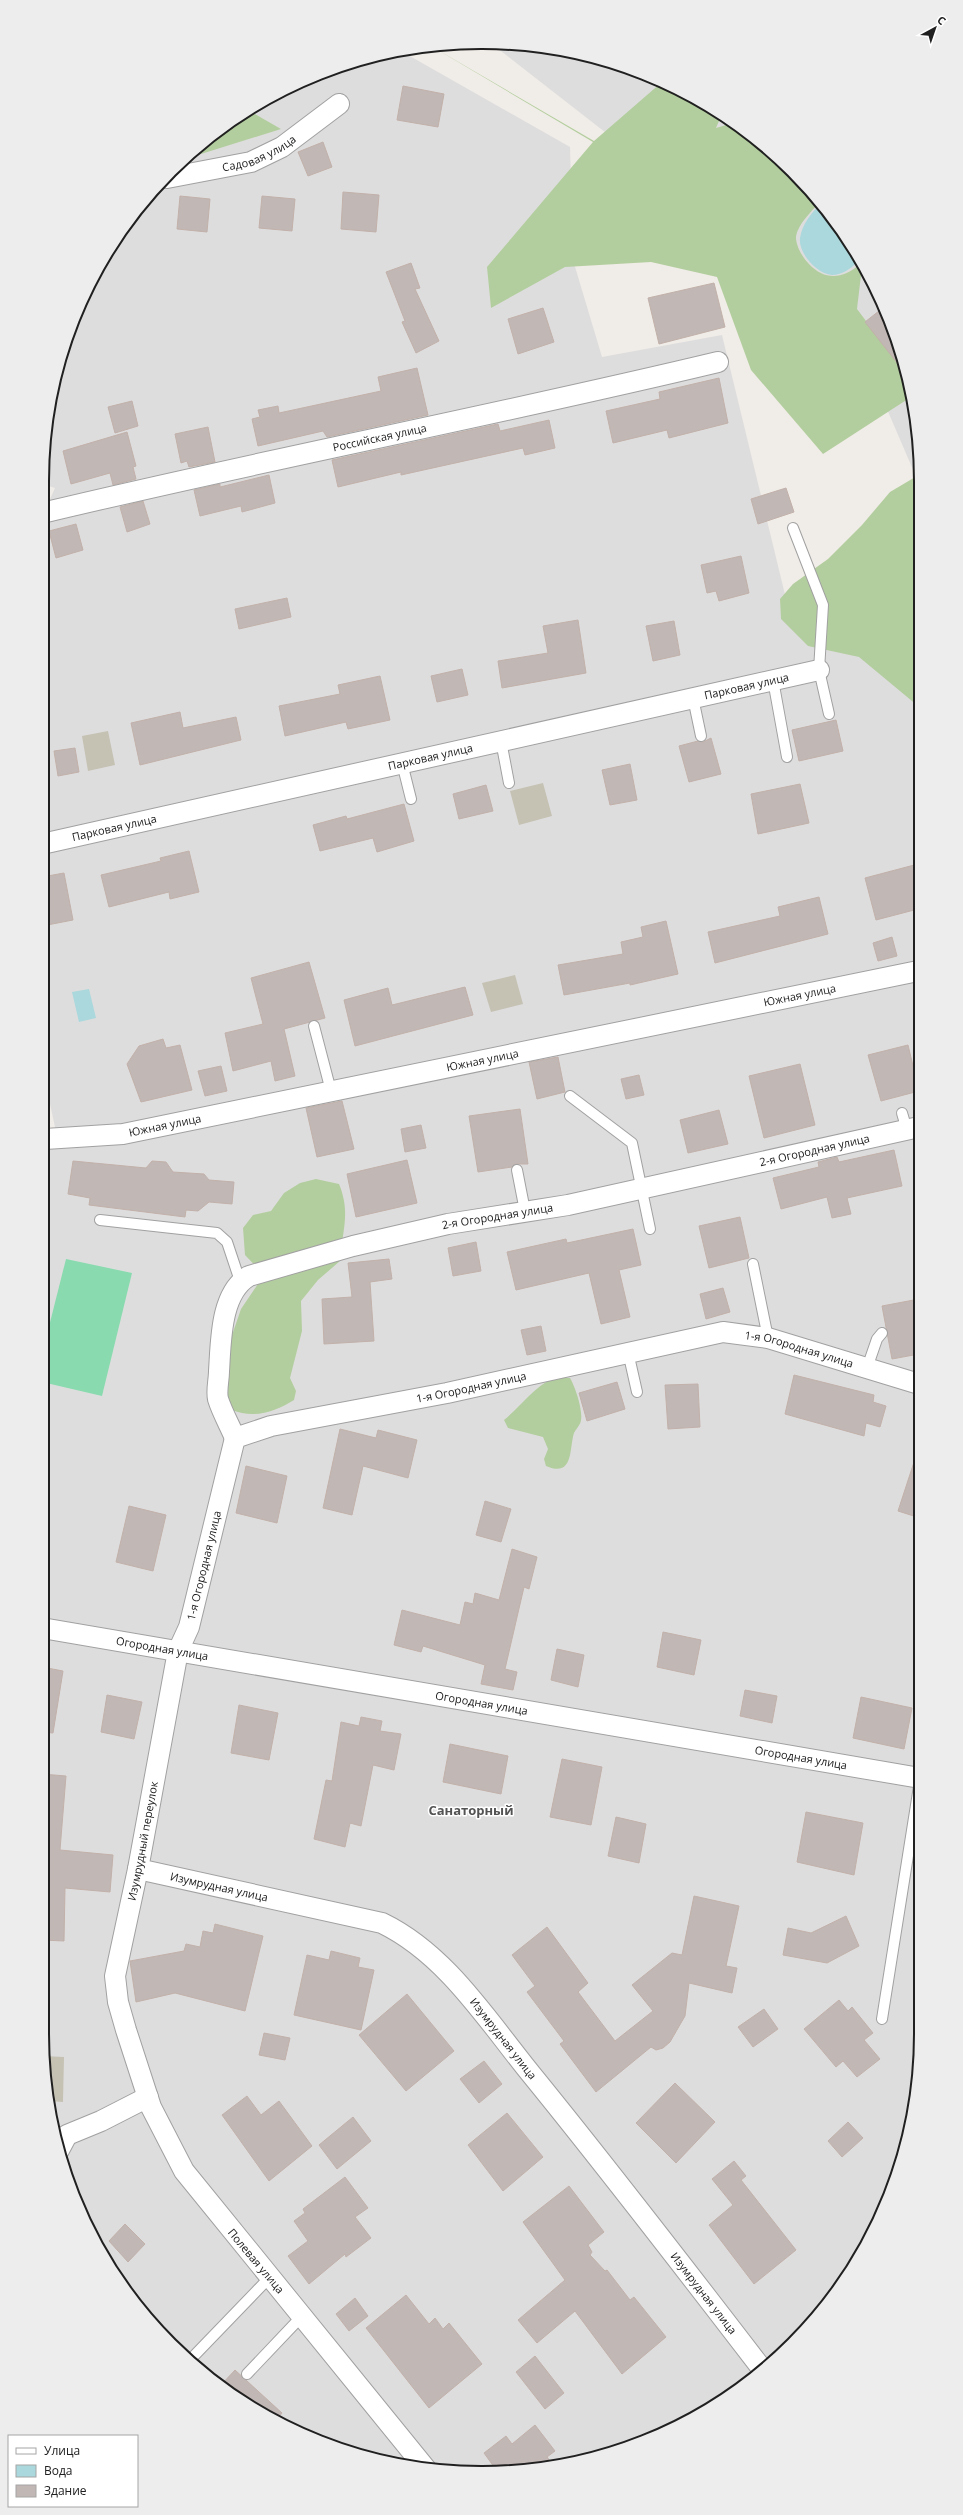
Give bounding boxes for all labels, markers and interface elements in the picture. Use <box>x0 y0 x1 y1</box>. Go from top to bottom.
north arrow <box>915 8 955 48</box>
text: С <box>934 12 949 28</box>
street label: Садовая улица <box>221 131 299 174</box>
street label: Российская улица <box>331 420 428 454</box>
street label: Парковая улица <box>703 669 790 702</box>
street label: Парковая улица <box>386 740 474 773</box>
street label: Парковая улица <box>70 811 158 844</box>
street label: Южная улица <box>762 980 837 1009</box>
street label: Южная улица <box>445 1045 520 1075</box>
street label: Южная улица <box>127 1110 202 1140</box>
street label: 2-я Огородная улица <box>758 1130 871 1169</box>
street label: 2-я Огородная улица <box>440 1199 554 1232</box>
street label: 1-я Огородная улица <box>744 1327 855 1371</box>
street label: 1-я Огородная улица <box>415 1368 528 1406</box>
street label: 1-я Огородная улица <box>183 1509 224 1622</box>
street label: Огородная улица <box>115 1633 210 1663</box>
street label: Огородная улица <box>434 1687 529 1718</box>
street label: Огородная улица <box>754 1742 848 1772</box>
street label: Изумрудный переулок <box>123 1780 161 1902</box>
district label: Санаторный <box>428 1801 514 1819</box>
street label: Изумрудная улица <box>169 1868 269 1905</box>
street label: Изумрудная улица <box>467 1994 540 2082</box>
street label: Полевая улица <box>225 2225 288 2296</box>
street label: Изумрудная улица <box>668 2249 740 2337</box>
legend <box>8 2435 138 2507</box>
text: Улица <box>44 2442 80 2459</box>
text: Вода <box>44 2462 73 2479</box>
text: Здание <box>44 2482 87 2499</box>

